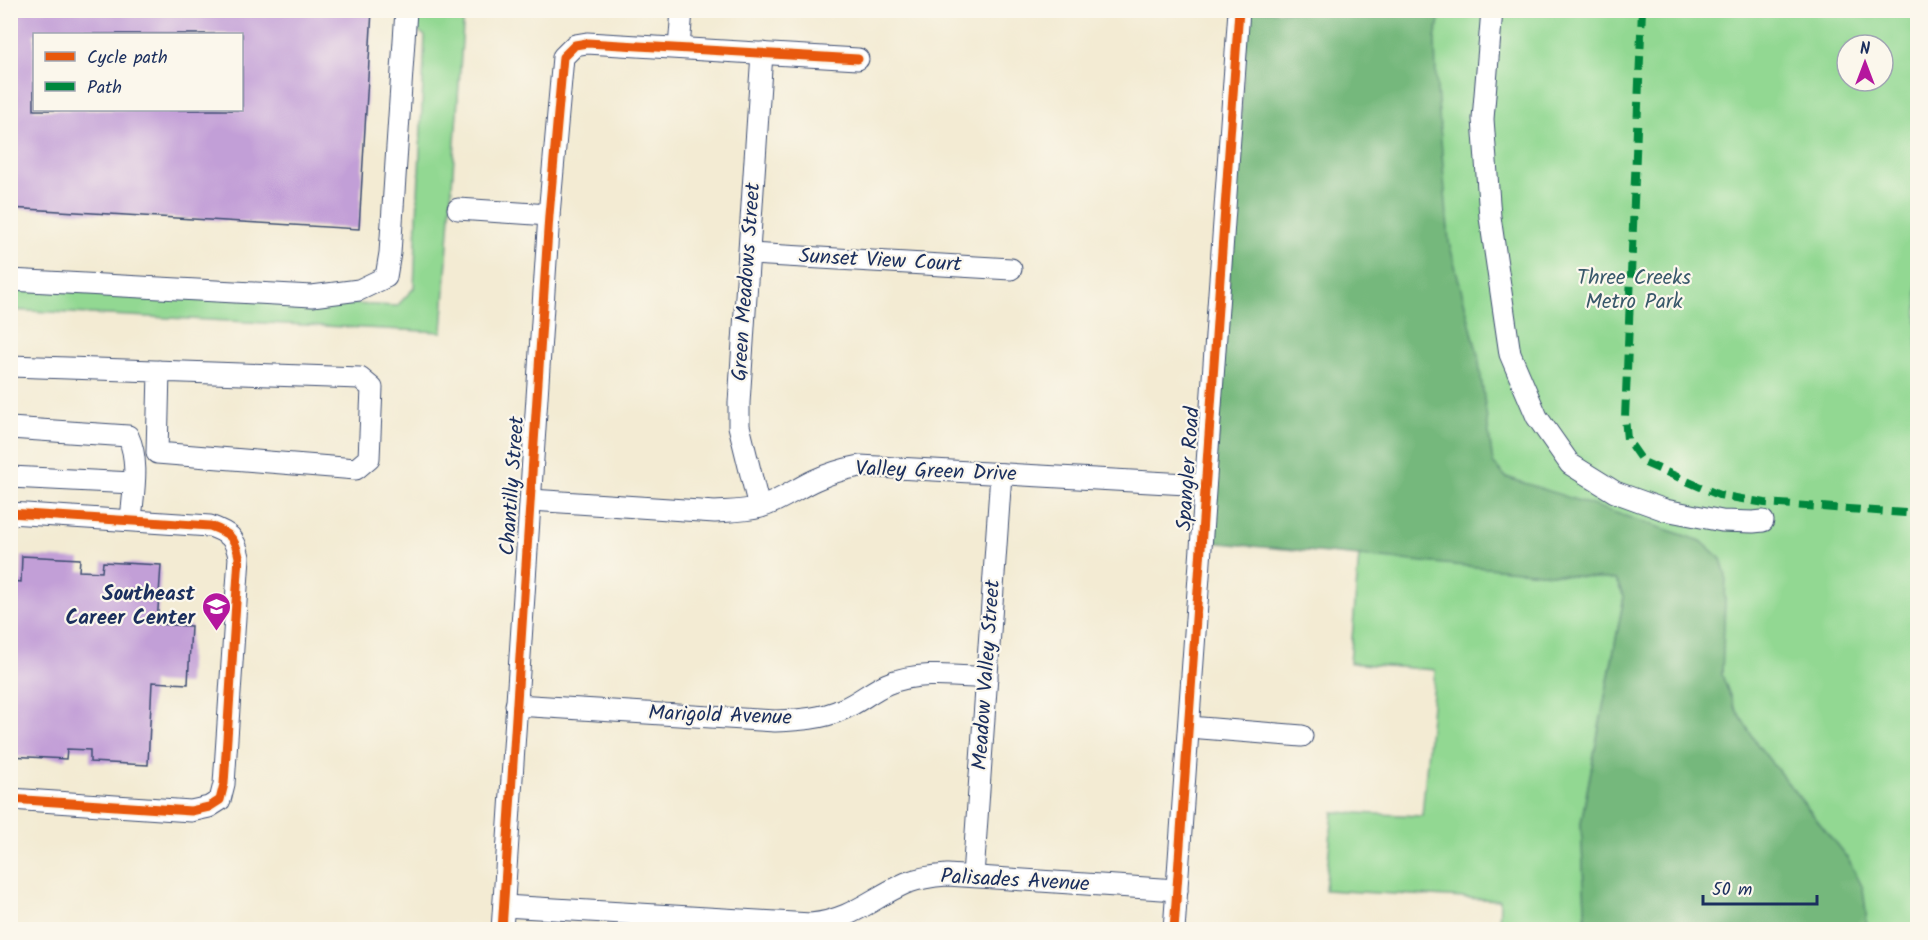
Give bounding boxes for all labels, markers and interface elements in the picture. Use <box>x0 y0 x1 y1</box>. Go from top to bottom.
legend <box>33 33 243 111</box>
north arrow <box>1835 33 1895 93</box>
text: N <box>1860 37 1870 62</box>
text: Cycle path <box>87 44 168 73</box>
text: Path <box>87 74 122 103</box>
street label: Green Meadows Street <box>724 181 770 382</box>
street label: Sunset View Court <box>798 240 963 282</box>
park label: Three Creeks Metro Park <box>1577 262 1691 319</box>
street label: Spangler Road <box>1168 405 1210 532</box>
street label: Chantilly Street <box>492 414 534 557</box>
street label: Valley Green Drive <box>855 453 1018 491</box>
place label: Southeast Career Center <box>65 578 196 635</box>
street label: Meadow Valley Street <box>964 578 1010 771</box>
school or university icon: Southeast Career Center <box>200 590 232 632</box>
street label: Marigold Avenue <box>648 697 793 735</box>
street label: Palisades Avenue <box>940 861 1091 901</box>
scale bar <box>1703 868 1817 906</box>
text: 50 m <box>1712 876 1752 905</box>

